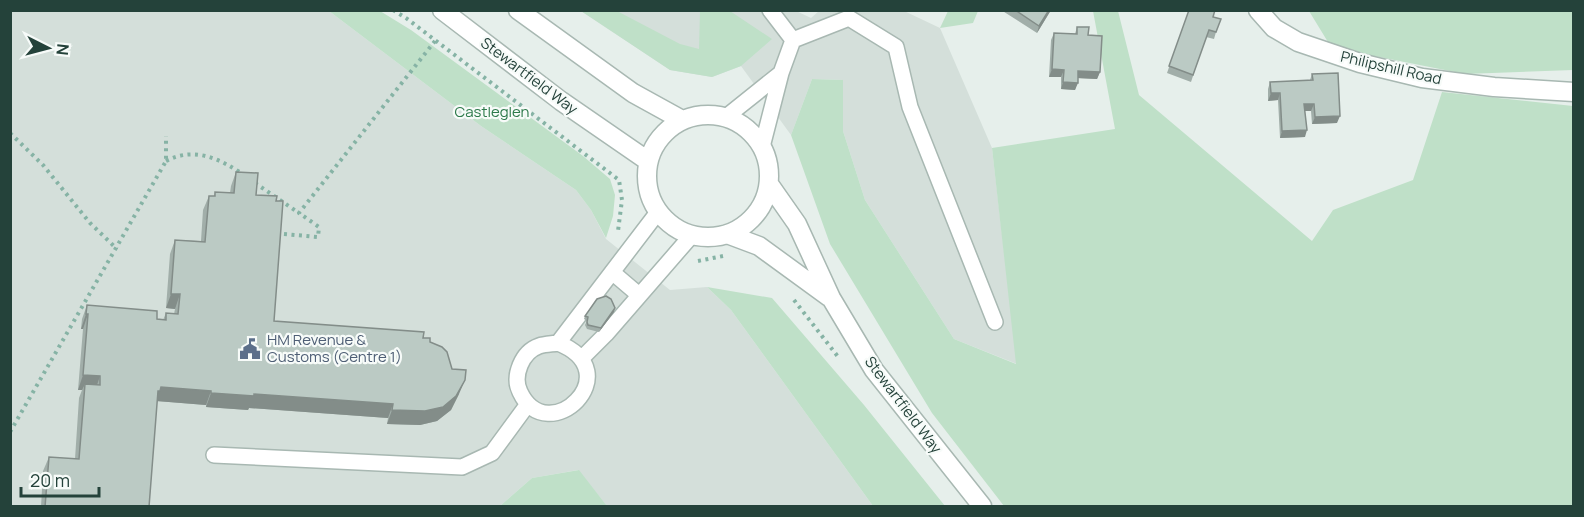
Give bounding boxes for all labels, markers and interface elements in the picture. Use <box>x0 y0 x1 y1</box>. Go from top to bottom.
north arrow <box>18 18 78 78</box>
street label: Stewartfield Way <box>476 32 582 119</box>
text: N <box>51 43 74 56</box>
street label: Philipshill Road <box>1339 46 1444 89</box>
park label: Castleglen <box>454 101 530 122</box>
place label: HM Revenue & Customs (Centre 1) <box>267 329 402 367</box>
public building icon: HM Revenue & Customs (Centre 1) <box>238 337 262 361</box>
street label: Stewartfield Way <box>860 352 947 458</box>
scale bar <box>21 460 99 498</box>
text: 20 m <box>30 468 70 492</box>

